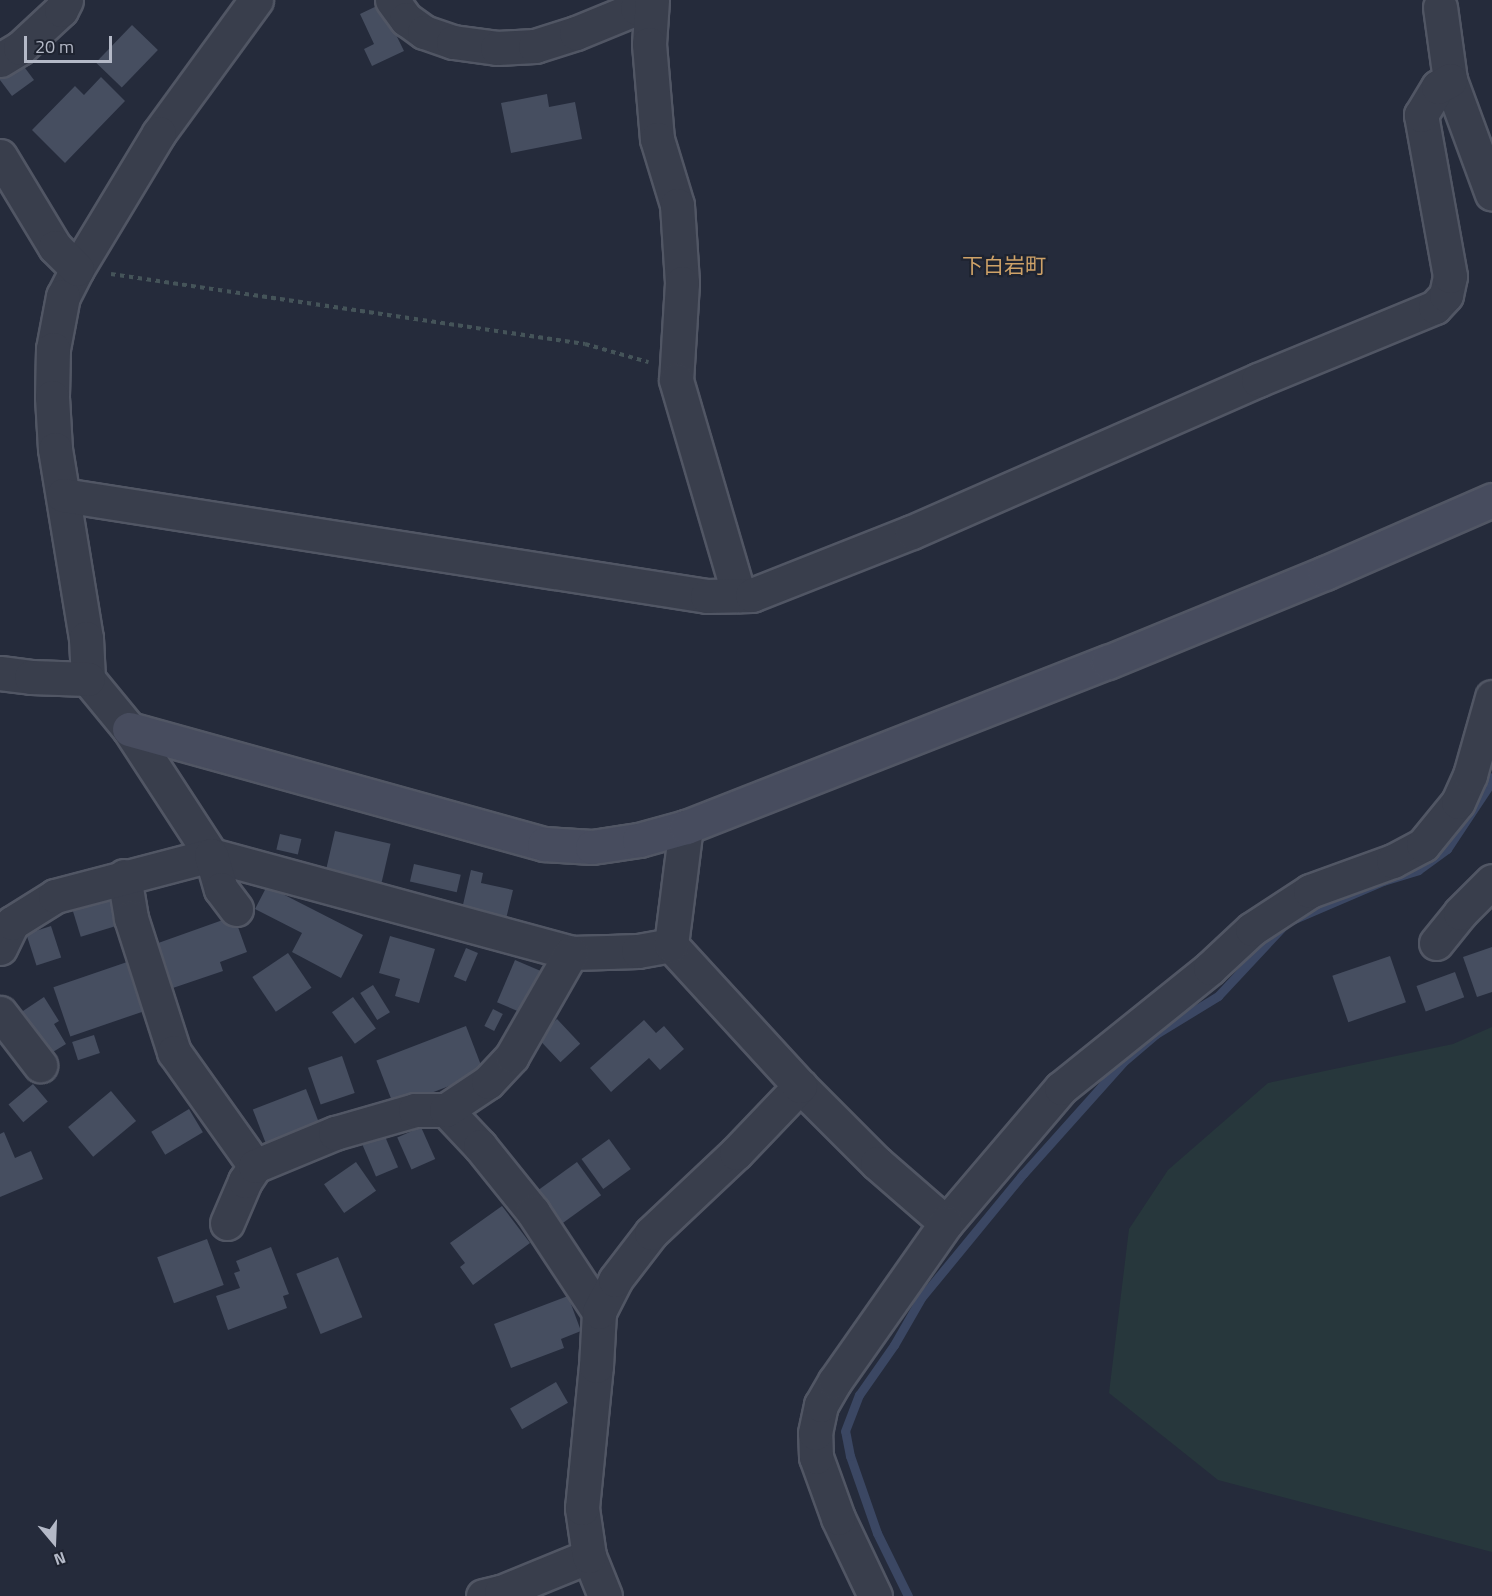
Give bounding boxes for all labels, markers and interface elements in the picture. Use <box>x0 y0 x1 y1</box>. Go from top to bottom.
scale bar <box>27 24 116 62</box>
text: 20 m <box>35 33 74 60</box>
district label: 下白岩町 <box>962 252 1046 278</box>
north arrow <box>24 1512 84 1572</box>
text: N <box>51 1546 69 1572</box>

